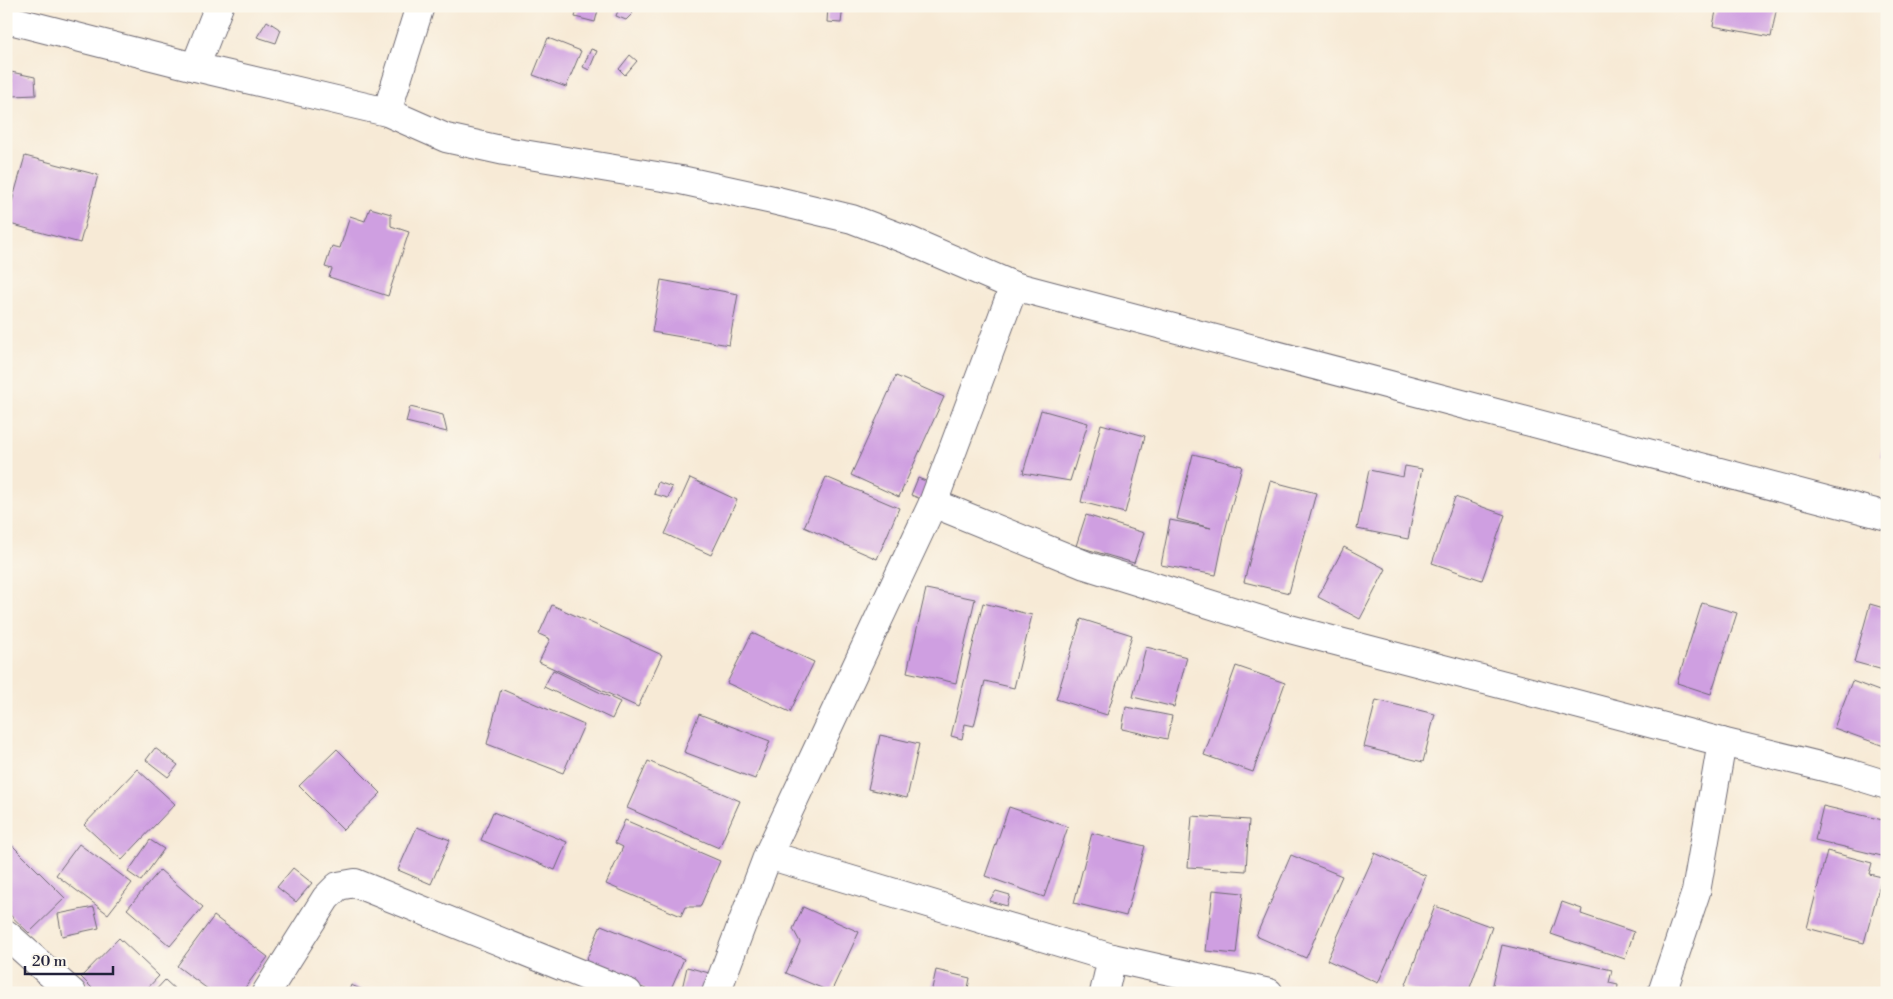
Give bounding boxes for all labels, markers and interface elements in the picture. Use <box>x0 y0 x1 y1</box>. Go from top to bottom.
scale bar <box>25 944 112 976</box>
text: 20 m <box>32 952 67 971</box>

